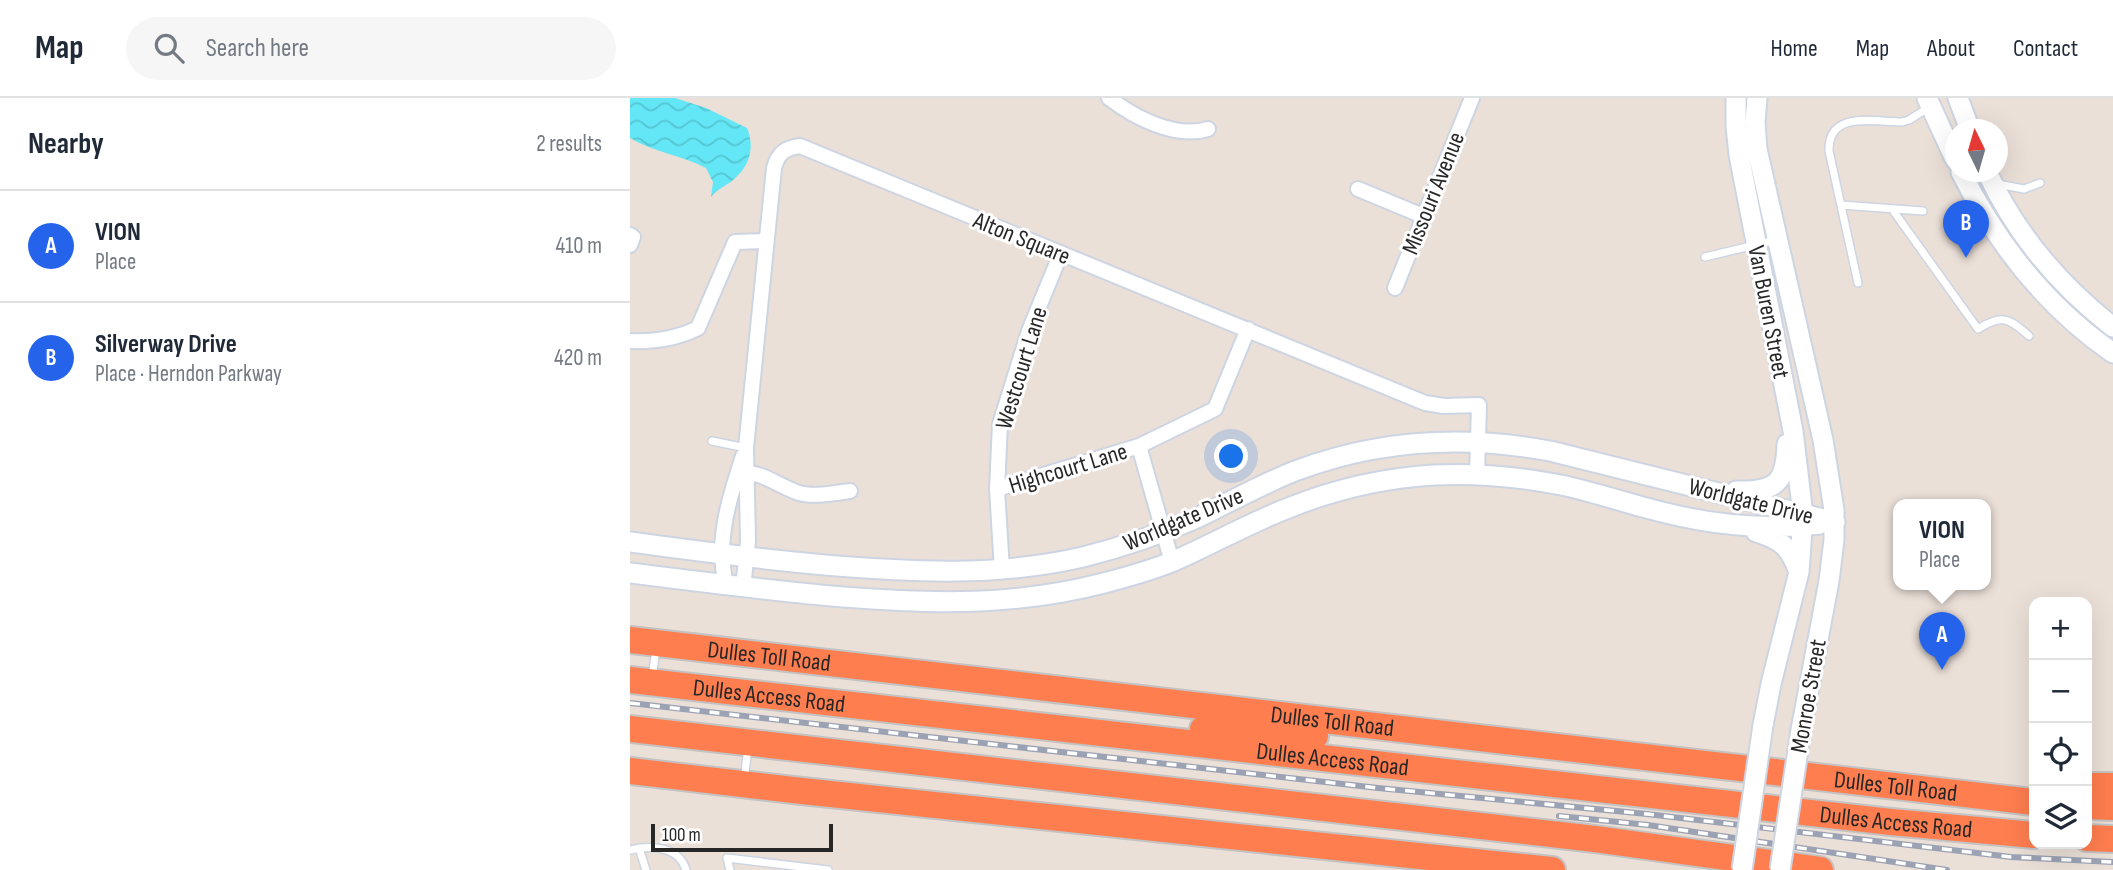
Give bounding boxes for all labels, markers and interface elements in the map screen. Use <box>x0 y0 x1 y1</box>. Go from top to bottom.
search box <box>126 17 616 80</box>
text: Map <box>35 28 84 68</box>
icon: search <box>150 29 188 67</box>
text: Search here <box>206 33 309 64</box>
text: Home <box>1770 34 1818 63</box>
text: Map <box>1856 34 1889 63</box>
text: About <box>1927 34 1975 63</box>
text: Contact <box>2013 34 2078 63</box>
north arrow <box>1945 119 2008 182</box>
text: Nearby <box>28 126 104 162</box>
street label: Missouri Avenue <box>1396 128 1471 259</box>
text: 2 results <box>536 130 602 158</box>
pin: B <box>1943 200 1989 258</box>
street label: Alton Square <box>968 206 1074 271</box>
text: VION <box>95 217 141 248</box>
text: A <box>46 232 56 260</box>
text: 410 m <box>556 232 602 260</box>
street label: Van Buren Street <box>1741 243 1796 381</box>
text: Place <box>95 248 136 276</box>
street label: Westcourt Lane <box>989 303 1054 433</box>
text: Silverway Drive <box>95 329 237 360</box>
text: B <box>46 344 56 372</box>
text: 420 m <box>554 344 602 372</box>
text: Place · Herndon Parkway <box>95 360 282 388</box>
street label: Highcourt Lane <box>1005 437 1131 500</box>
your location <box>1214 439 1248 473</box>
street label: Worldgate Drive <box>1685 472 1816 531</box>
street label: Worldgate Drive <box>1119 481 1248 558</box>
popup <box>1893 499 1991 590</box>
text: VION <box>1919 515 1965 546</box>
text: Place <box>1919 546 1960 574</box>
map controls <box>2029 597 2092 849</box>
button: + <box>2029 597 2092 660</box>
pin: A <box>1919 612 1965 670</box>
street label: Dulles Toll Road <box>706 635 832 678</box>
street label: Monroe Street <box>1784 637 1833 755</box>
button: − <box>2029 660 2092 723</box>
street label: Dulles Access Road <box>691 673 847 719</box>
street label: Dulles Toll Road <box>1269 700 1395 743</box>
button: locate <box>2029 723 2092 786</box>
street label: Dulles Access Road <box>1255 737 1410 783</box>
street label: Dulles Toll Road <box>1832 765 1959 808</box>
button: layers <box>2029 786 2092 849</box>
street label: Dulles Access Road <box>1818 800 1973 844</box>
scale bar <box>651 821 833 853</box>
text: 100 m <box>662 824 701 847</box>

